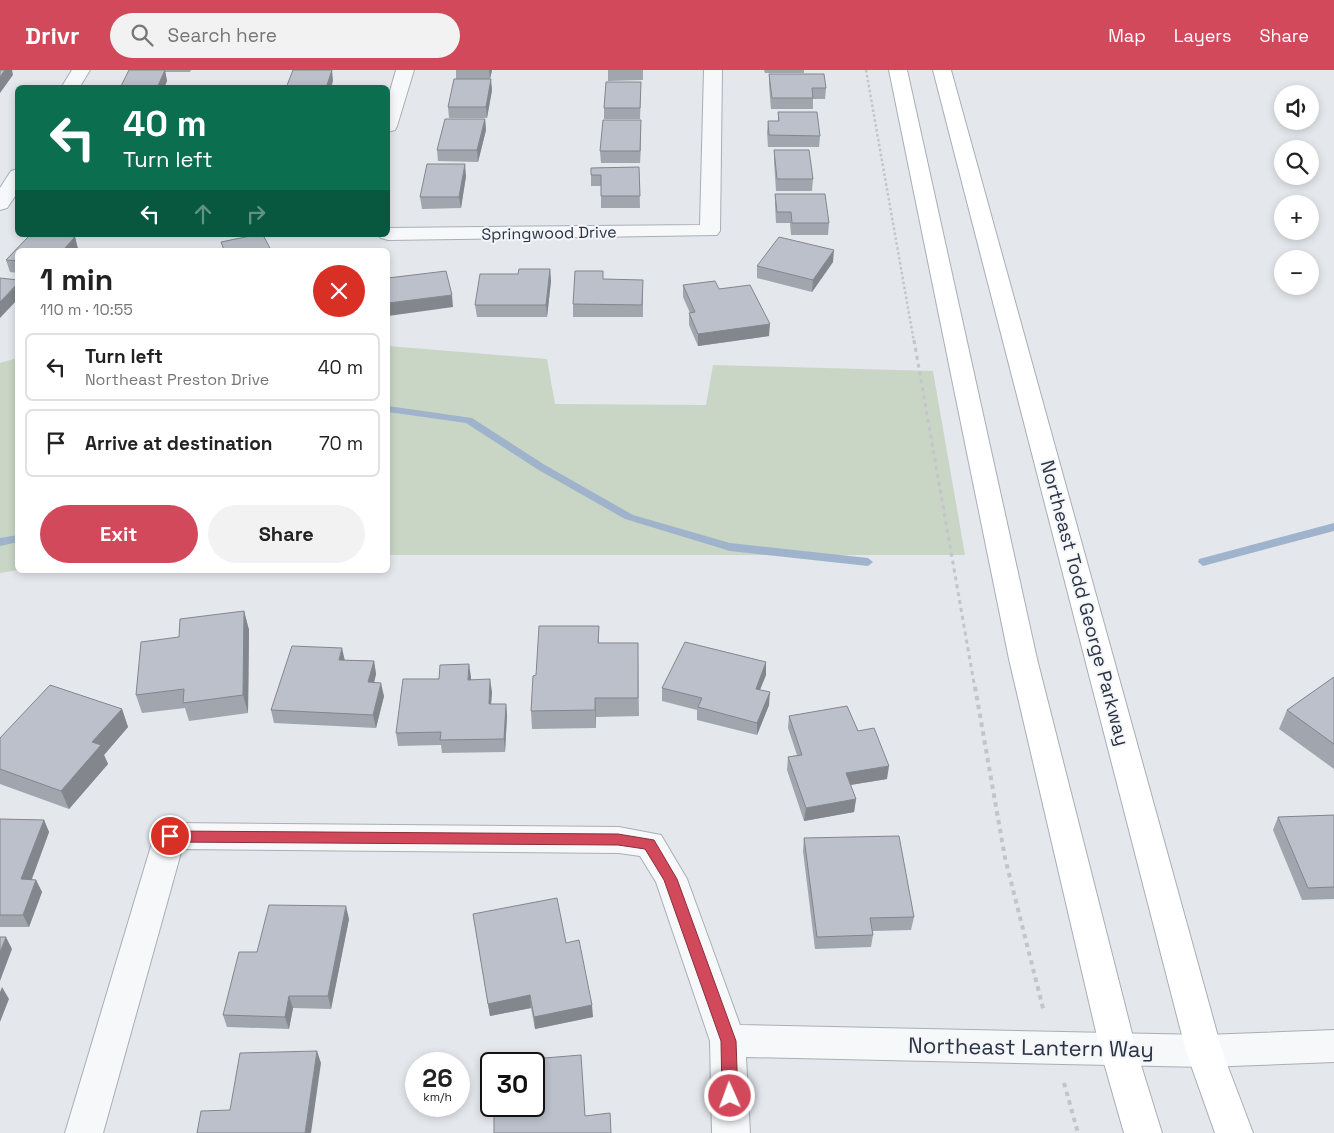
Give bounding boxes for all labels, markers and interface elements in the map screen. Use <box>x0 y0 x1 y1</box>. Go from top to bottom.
search box <box>110 13 460 58</box>
text: Drivr <box>25 20 80 51</box>
icon: search <box>128 21 156 49</box>
text: Search here <box>168 23 277 48</box>
text: Map <box>1108 24 1146 47</box>
text: Layers <box>1174 24 1231 47</box>
text: Share <box>1259 24 1309 47</box>
map controls <box>1274 85 1319 295</box>
button: sound <box>1274 85 1319 130</box>
text: 40 m <box>123 102 207 146</box>
icon: left <box>40 105 105 170</box>
button: search <box>1274 140 1319 185</box>
text: Turn left <box>123 145 213 173</box>
button: + <box>1274 195 1319 240</box>
icon: left <box>136 200 164 228</box>
icon: ahead <box>189 200 217 228</box>
icon: right <box>242 200 270 228</box>
street label: Springwood Drive <box>481 221 617 245</box>
button: − <box>1274 250 1319 295</box>
text: 1 min <box>40 260 113 299</box>
button: close <box>313 265 365 317</box>
text: 110 m · 10:55 <box>40 299 133 320</box>
text: Turn left <box>85 344 163 369</box>
icon: left <box>42 353 70 381</box>
text: 40 m <box>318 355 363 380</box>
text: Northeast Preston Drive <box>85 369 269 390</box>
icon: arrive <box>42 429 70 457</box>
text: Arrive at destination <box>85 431 273 456</box>
text: 70 m <box>319 431 363 456</box>
street label: Northeast Todd George Parkway <box>1035 457 1135 749</box>
button: Exit <box>40 505 198 563</box>
button: Share <box>208 505 365 563</box>
pin <box>149 815 191 857</box>
icon: arrive <box>156 822 184 850</box>
street label: Northeast Lantern Way <box>908 1031 1154 1063</box>
speed limit sign: 30 <box>480 1052 545 1117</box>
text: 26 <box>422 1062 453 1094</box>
position arrow <box>703 1069 755 1121</box>
text: km/h <box>423 1089 452 1105</box>

